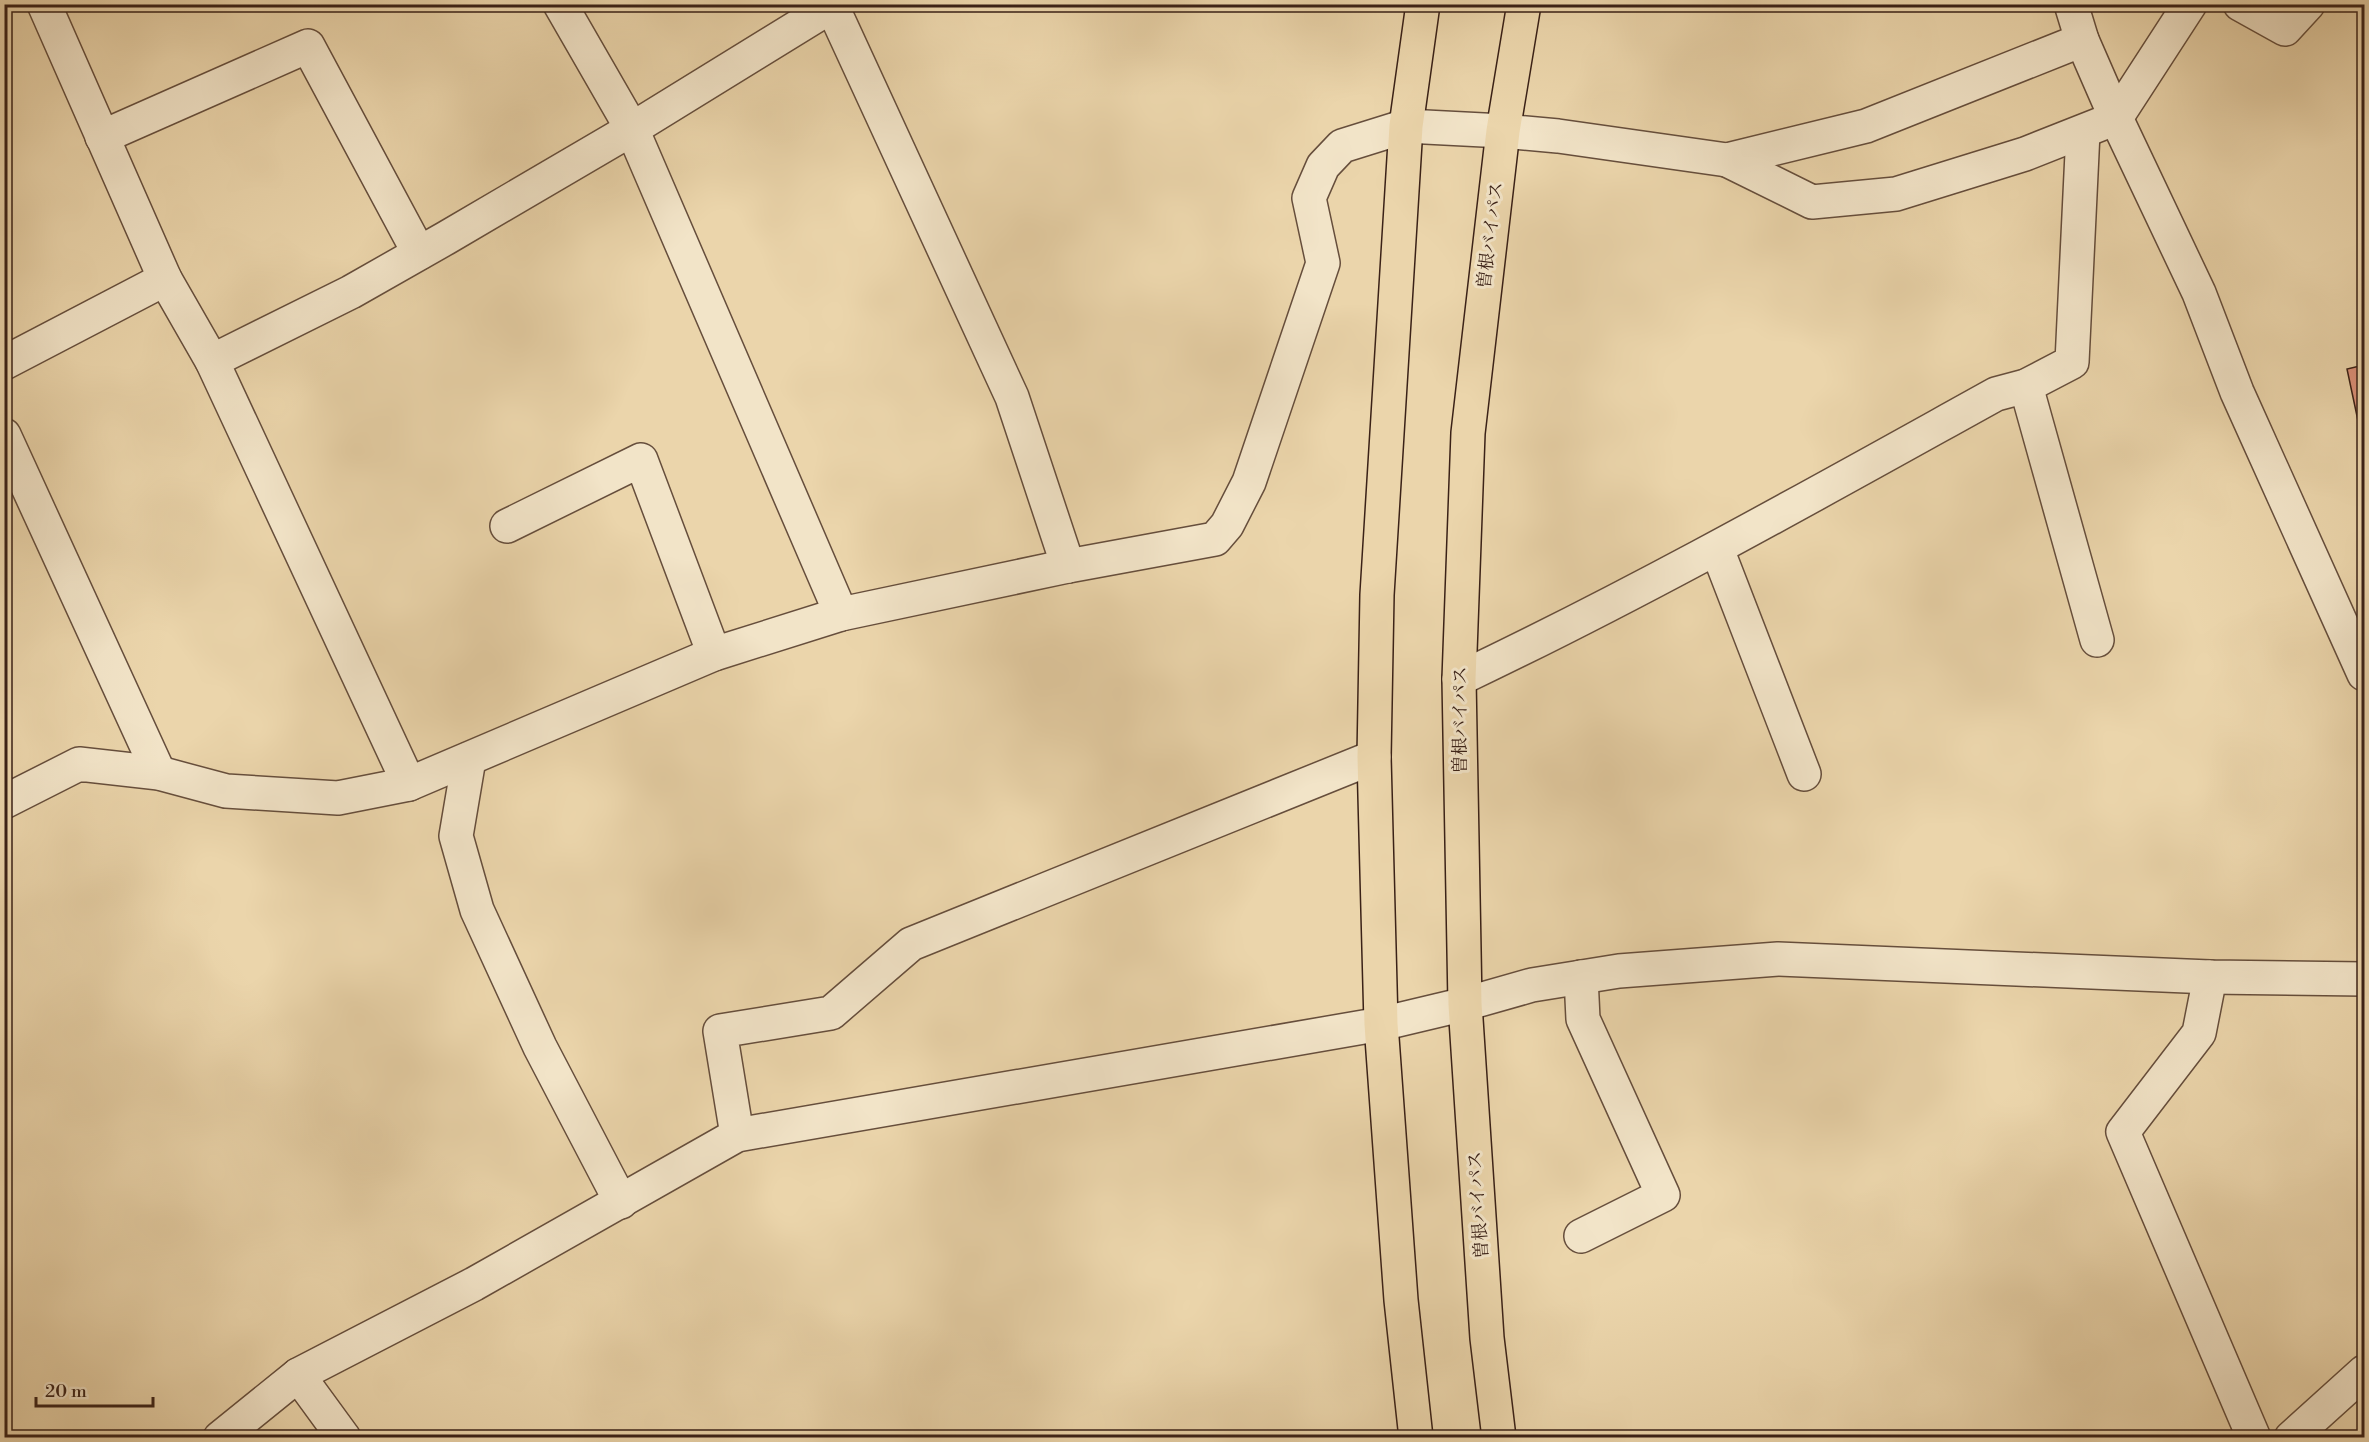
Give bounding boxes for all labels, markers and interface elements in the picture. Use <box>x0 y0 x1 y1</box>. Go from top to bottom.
street label: 曽根バイパス <box>1473 180 1508 290</box>
street label: 曽根バイパス <box>1449 666 1472 774</box>
street label: 曽根バイパス <box>1463 1150 1494 1259</box>
scale bar <box>36 1370 153 1408</box>
text: 20 m <box>45 1380 87 1403</box>

